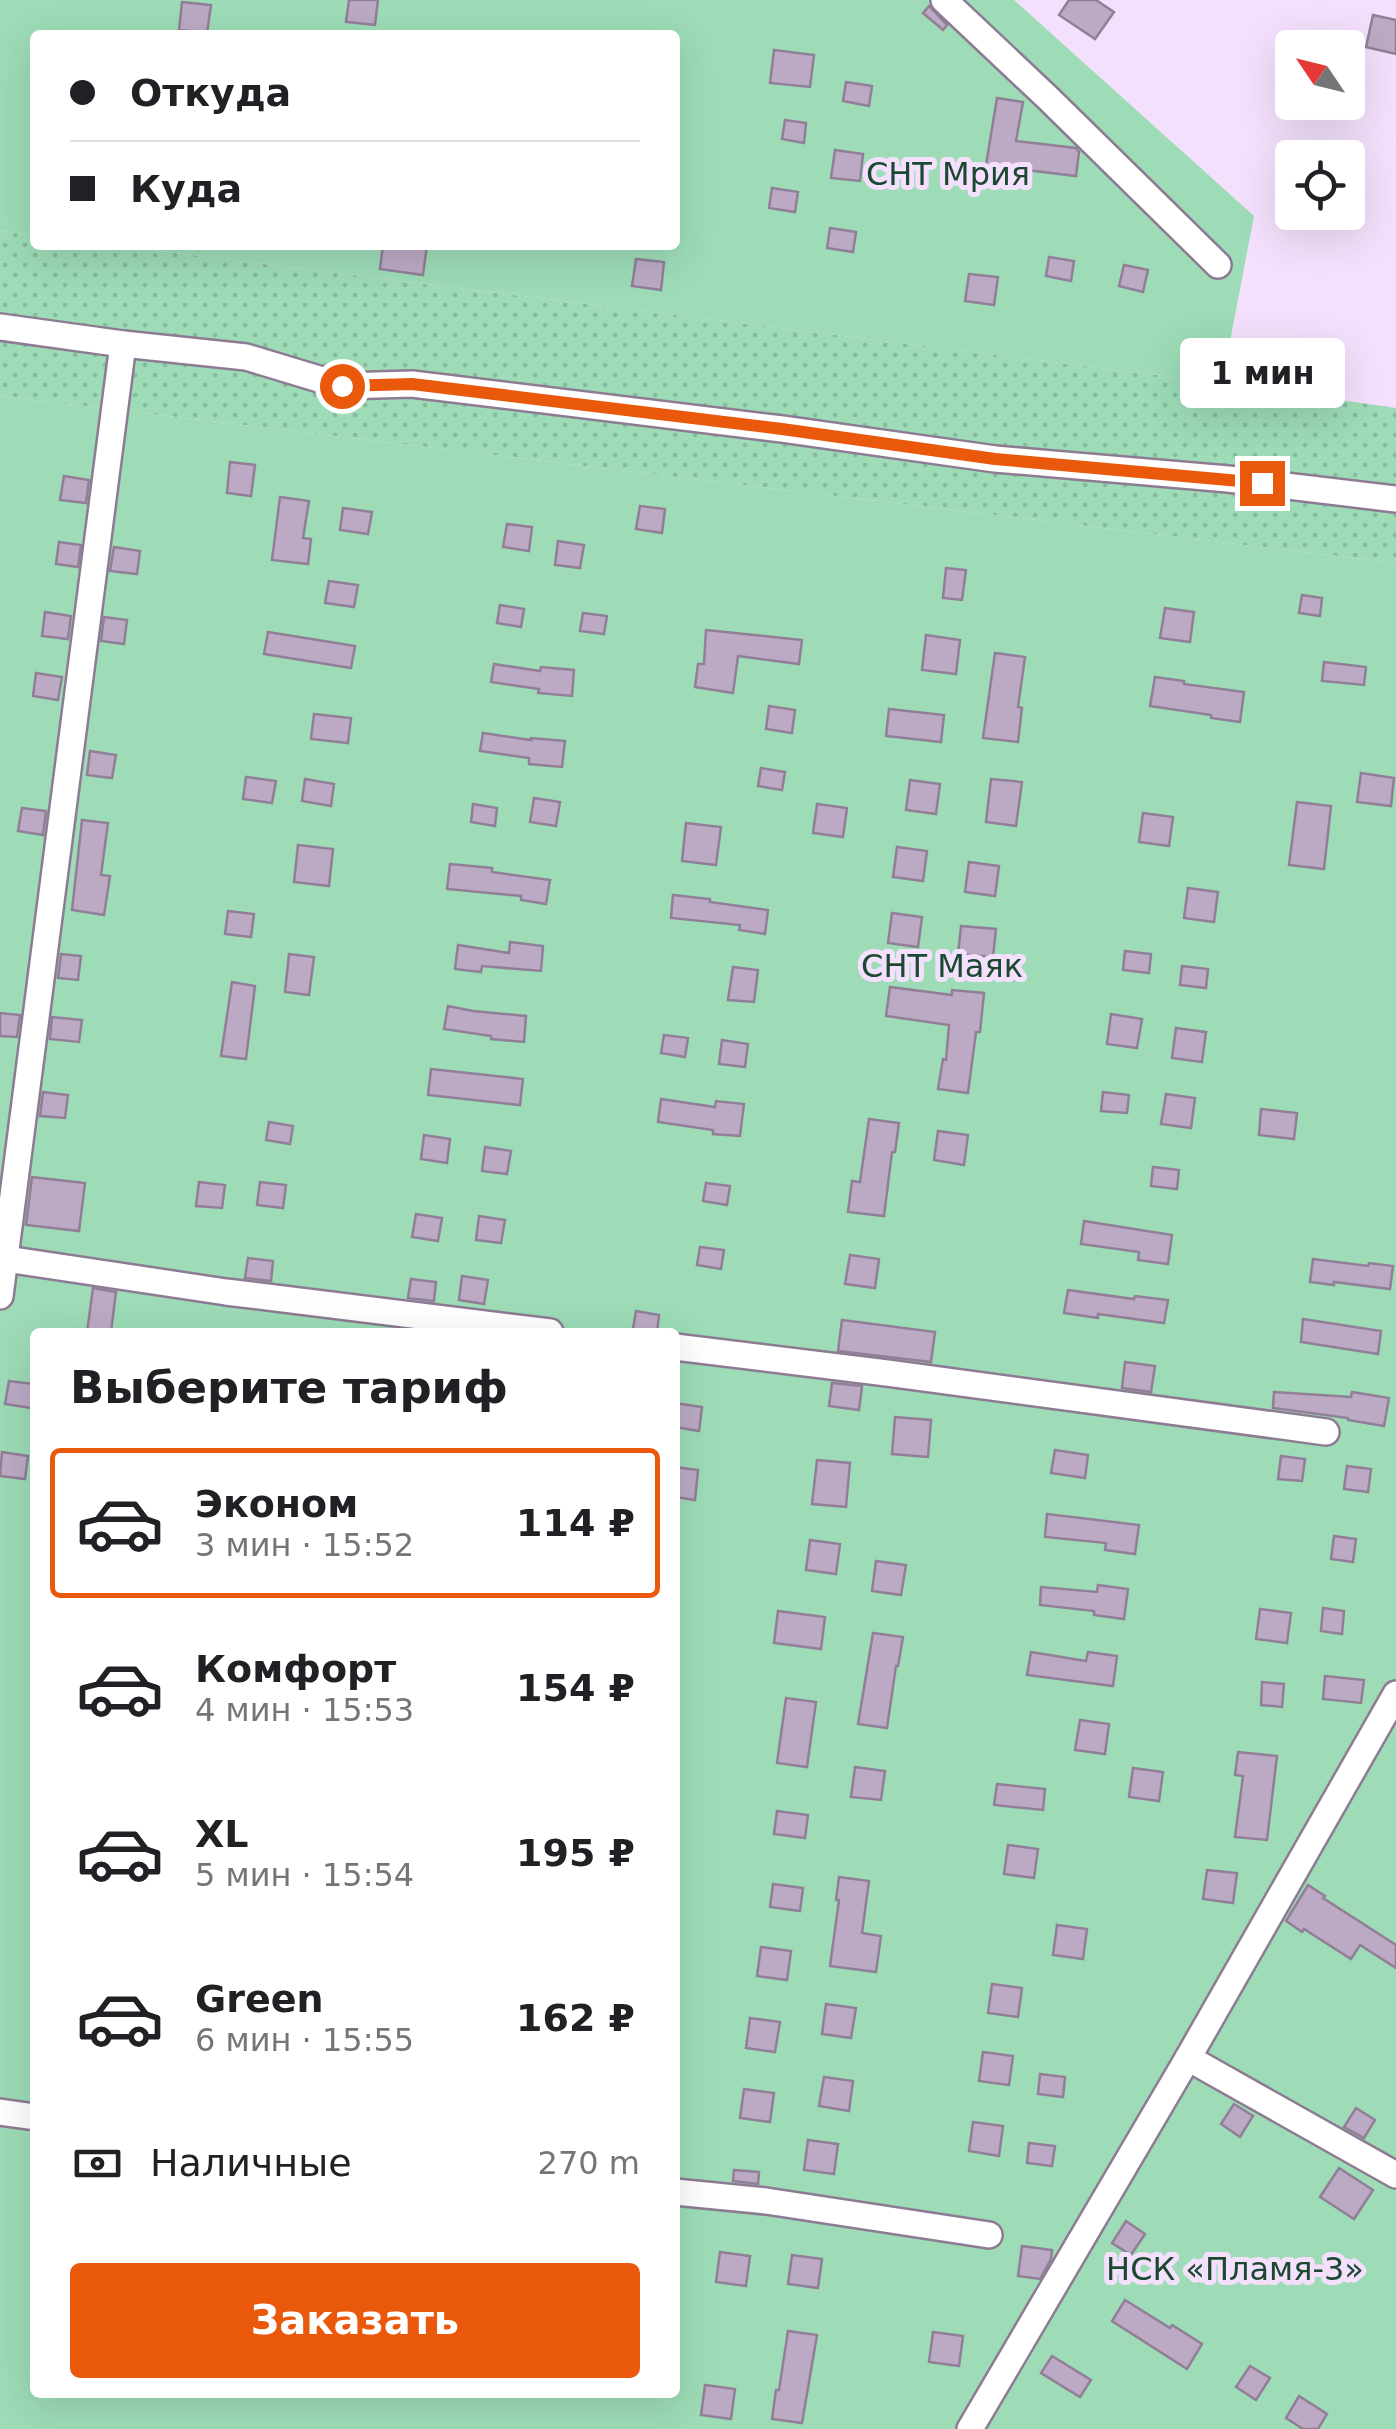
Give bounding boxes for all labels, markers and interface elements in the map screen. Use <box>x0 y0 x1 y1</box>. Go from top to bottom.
north arrow <box>1275 30 1365 120</box>
map controls <box>1275 30 1365 230</box>
text: Откуда <box>130 71 291 115</box>
button: locate <box>1275 140 1365 230</box>
park label: СНТ Мрия <box>866 155 1030 193</box>
text: Куда <box>130 167 242 211</box>
callout: 1 мин <box>1180 338 1344 408</box>
text: 1 мин <box>1210 354 1315 392</box>
route start <box>320 364 365 409</box>
route end <box>1240 461 1285 506</box>
park label: СНТ Маяк <box>861 947 1023 985</box>
text: Выберите тариф <box>70 1361 508 1414</box>
icon: car <box>75 1478 165 1568</box>
text: Эконом <box>195 1482 358 1526</box>
text: 114 ₽ <box>516 1501 635 1545</box>
text: 3 мин · 15:52 <box>195 1526 414 1564</box>
icon: car <box>75 1643 165 1733</box>
text: Комфорт <box>195 1647 396 1691</box>
text: 154 ₽ <box>516 1666 635 1710</box>
text: 4 мин · 15:53 <box>195 1691 414 1729</box>
icon: car <box>75 1808 165 1898</box>
text: XL <box>195 1812 249 1856</box>
text: 195 ₽ <box>516 1831 635 1875</box>
text: 5 мин · 15:54 <box>195 1856 414 1894</box>
icon: car <box>75 1973 165 2063</box>
text: Green <box>195 1977 324 2021</box>
text: 162 ₽ <box>516 1996 635 2040</box>
text: 6 мин · 15:55 <box>195 2021 414 2059</box>
icon: cash <box>70 2136 125 2191</box>
text: Наличные <box>150 2141 352 2185</box>
text: 270 m <box>538 2144 640 2182</box>
park label: НСК «Пламя-3» <box>1106 2250 1364 2288</box>
button: Заказать <box>70 2263 640 2378</box>

